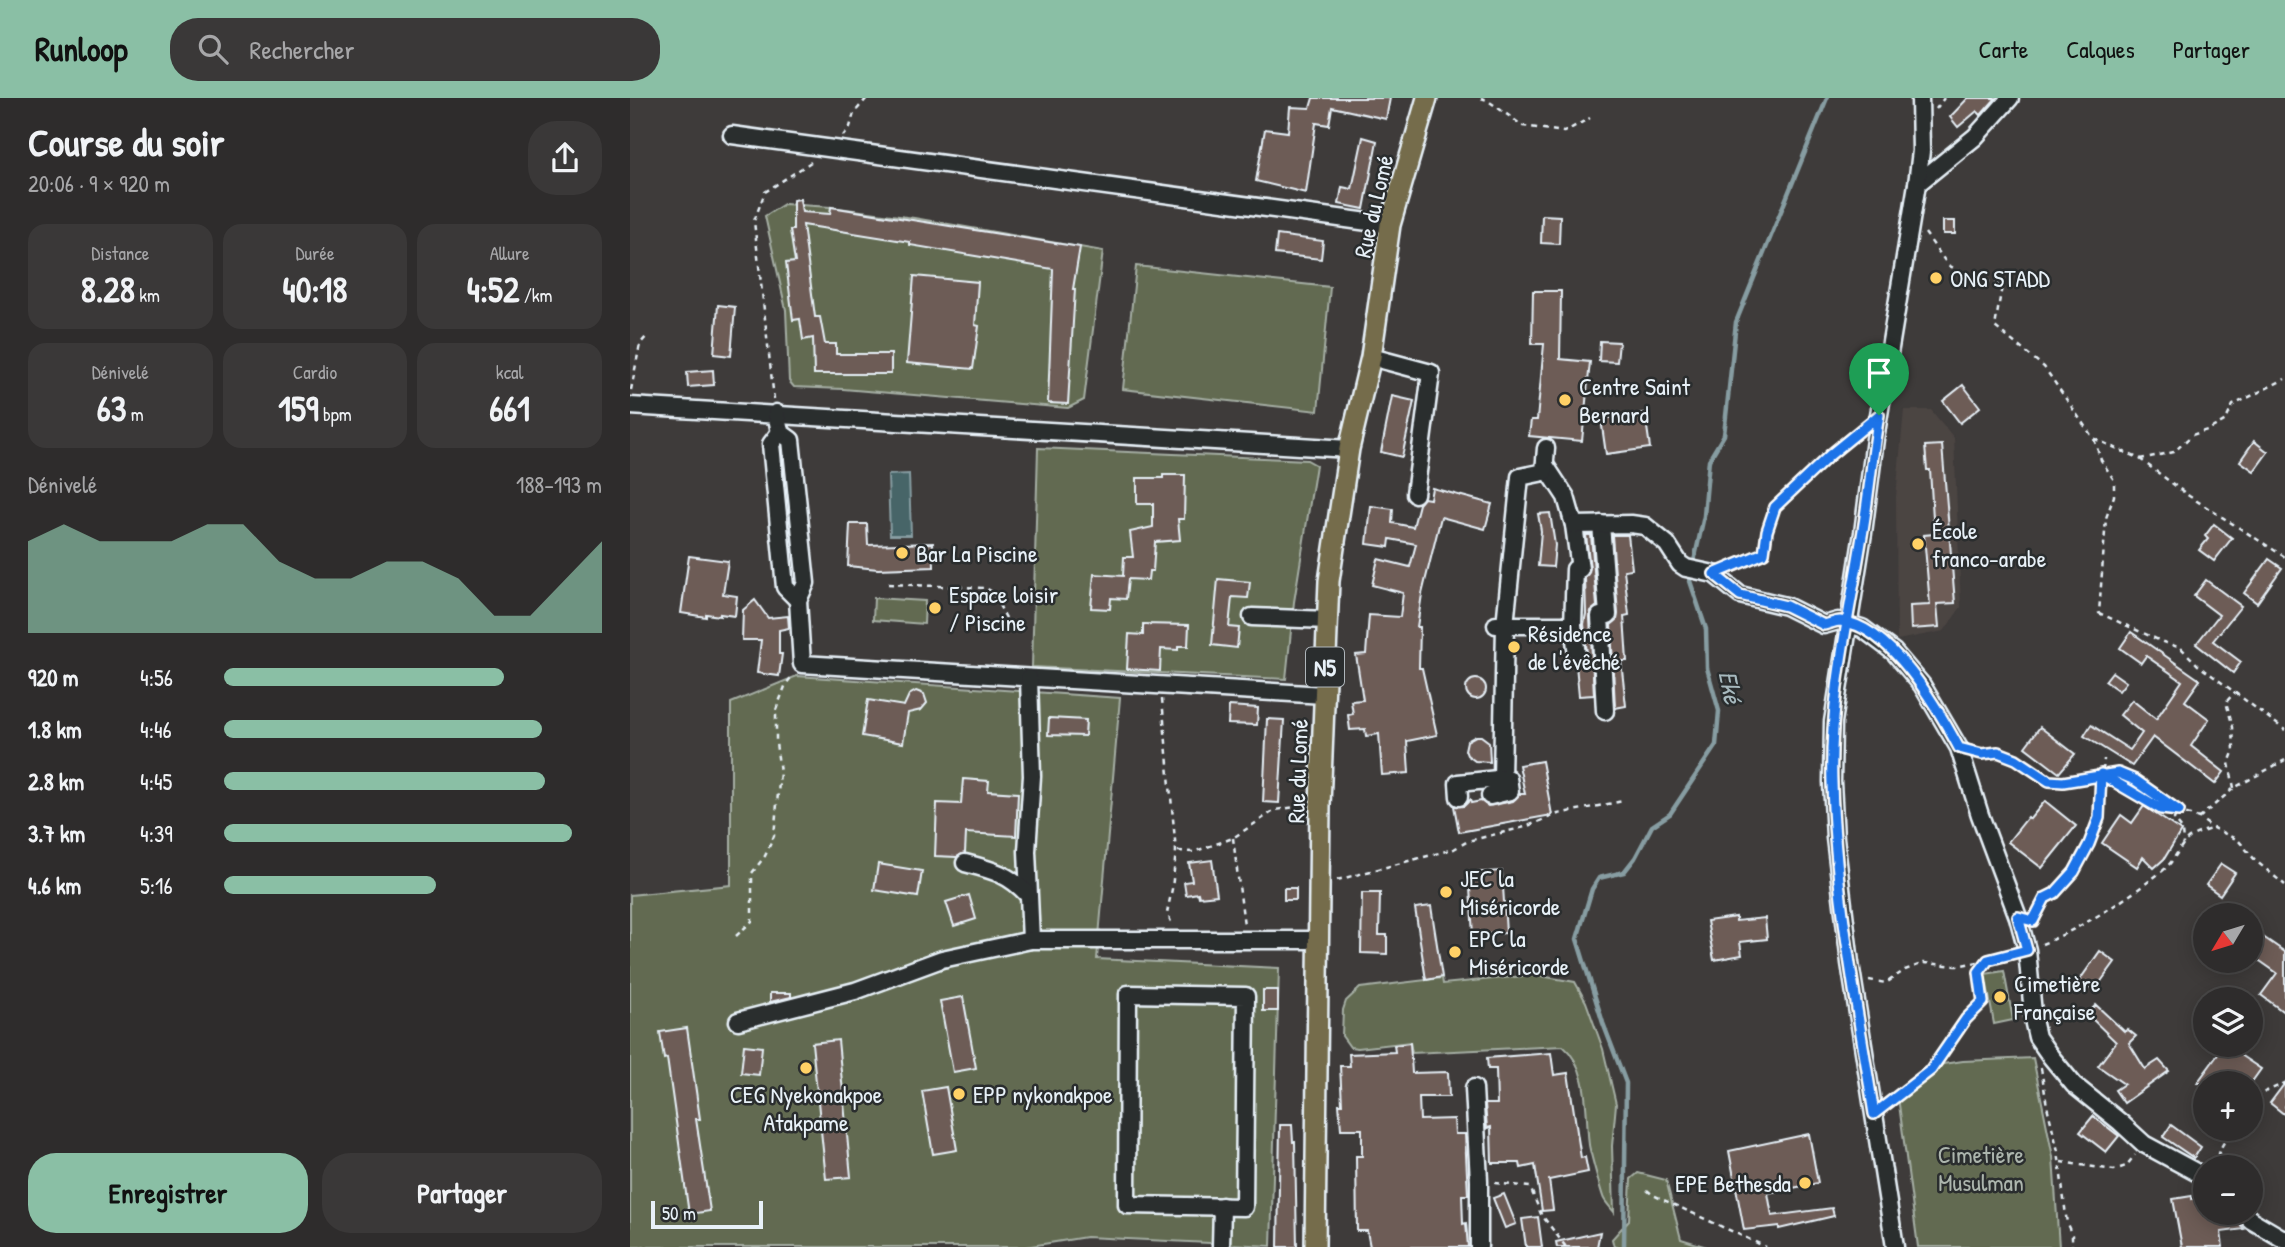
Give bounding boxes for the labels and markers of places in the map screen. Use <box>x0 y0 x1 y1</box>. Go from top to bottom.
place label: ONG STADD <box>1950 262 2051 294</box>
marker: ONG STADD <box>1928 270 1944 286</box>
pin <box>1849 343 1909 415</box>
place label: Centre Saint Bernard <box>1579 370 1691 430</box>
marker: Centre Saint Bernard <box>1557 392 1573 408</box>
place label: École franco-arabe <box>1932 514 2047 574</box>
marker: École franco-arabe <box>1910 536 1926 552</box>
place label: Bar La Piscine <box>916 537 1038 569</box>
marker: Bar La Piscine <box>894 545 910 561</box>
place label: Espace loisir / Piscine <box>949 578 1058 638</box>
marker: Espace loisir / Piscine <box>927 600 943 616</box>
place label: Résidence de l'évêché <box>1528 617 1621 677</box>
marker: Résidence de l'évêché <box>1506 639 1522 655</box>
place label: JEC la Miséricorde <box>1460 862 1561 922</box>
marker: JEC la Miséricorde <box>1438 884 1454 900</box>
place label: EPC la Miséricorde <box>1469 922 1570 982</box>
marker: EPC la Miséricorde <box>1447 944 1463 960</box>
place label: Cimetière Française <box>2013 967 2101 1027</box>
marker: Cimetière Française <box>1992 989 2008 1005</box>
marker: CEG Nyekonakpoe Atakpame <box>798 1060 814 1076</box>
place label: CEG Nyekonakpoe Atakpame <box>730 1078 883 1138</box>
place label: EPP nykonakpoe <box>973 1078 1113 1110</box>
marker: EPP nykonakpoe <box>951 1086 967 1102</box>
place label: EPE Bethesda <box>1675 1167 1791 1199</box>
marker: EPE Bethesda <box>1797 1175 1813 1191</box>

